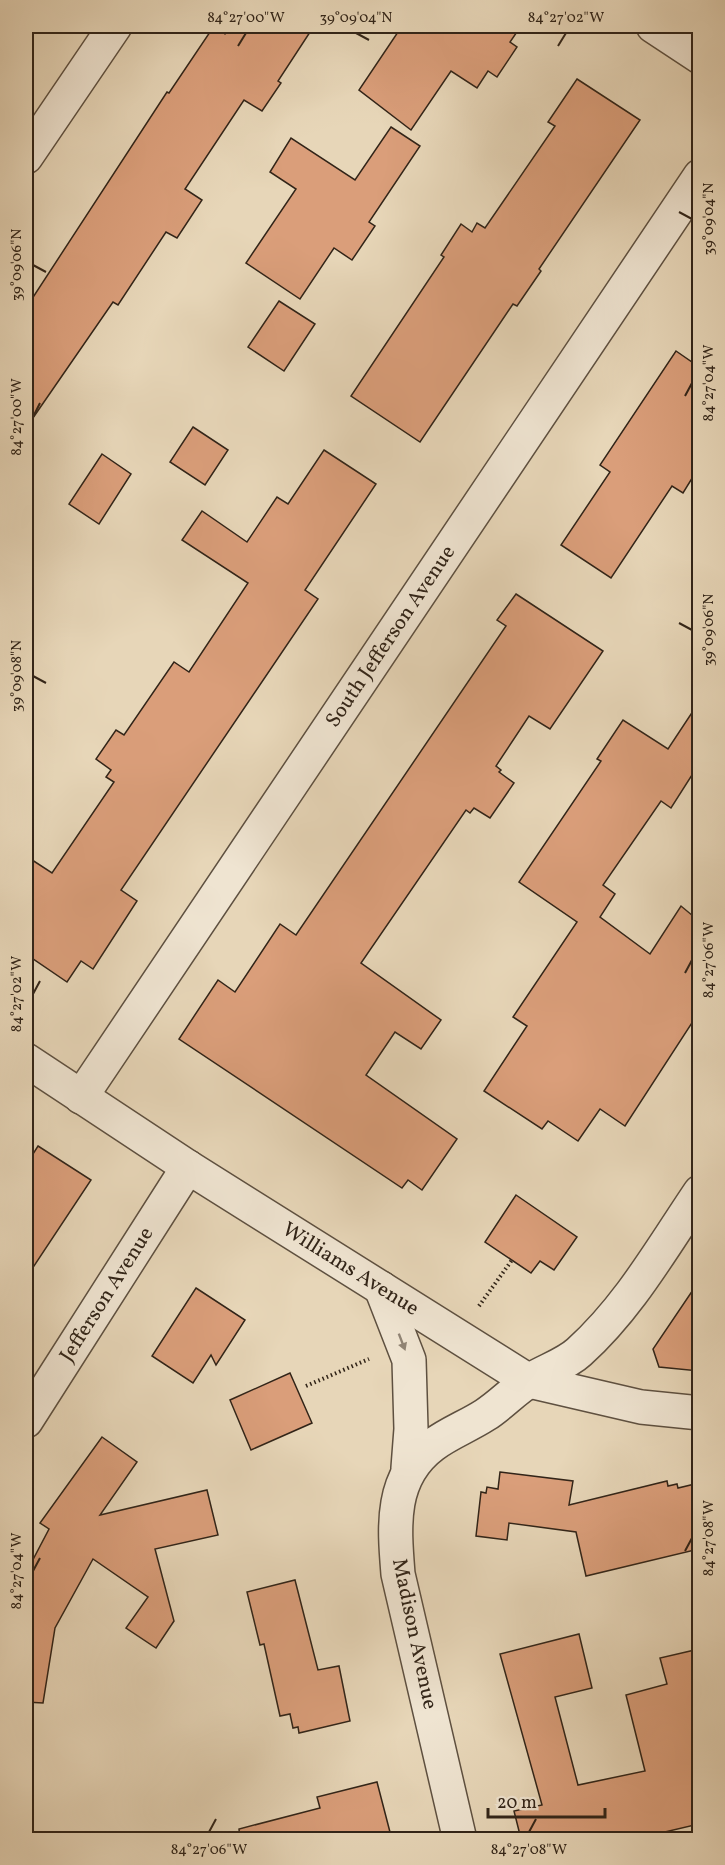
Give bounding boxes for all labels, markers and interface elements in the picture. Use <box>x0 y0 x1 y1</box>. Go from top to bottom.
text: 84°27'00"W <box>207 8 285 29</box>
text: 39°09'04"N <box>320 8 392 29</box>
text: 84°27'02"W <box>528 8 604 29</box>
text: 39°09'04"N <box>699 183 720 255</box>
text: 39°09'06"N <box>7 229 28 301</box>
text: 84°27'04"W <box>699 345 720 421</box>
text: 84°27'00"W <box>7 378 28 456</box>
street label: South Jefferson Avenue <box>319 539 462 733</box>
text: 39°09'06"N <box>699 594 720 666</box>
text: 39°09'08"N <box>7 640 28 712</box>
text: 84°27'06"W <box>699 922 720 998</box>
text: 84°27'02"W <box>7 956 28 1032</box>
street label: Williams Avenue <box>276 1215 425 1323</box>
street label: Jefferson Avenue <box>53 1221 161 1368</box>
one-way arrow <box>398 1333 407 1351</box>
text: 84°27'08"W <box>699 1500 720 1576</box>
text: 84°27'04"W <box>7 1533 28 1609</box>
street label: Madison Avenue <box>384 1556 444 1712</box>
scale bar <box>488 1781 605 1819</box>
text: 20 m <box>497 1791 537 1816</box>
text: 84°27'06"W <box>171 1840 247 1861</box>
text: 84°27'08"W <box>491 1840 567 1861</box>

